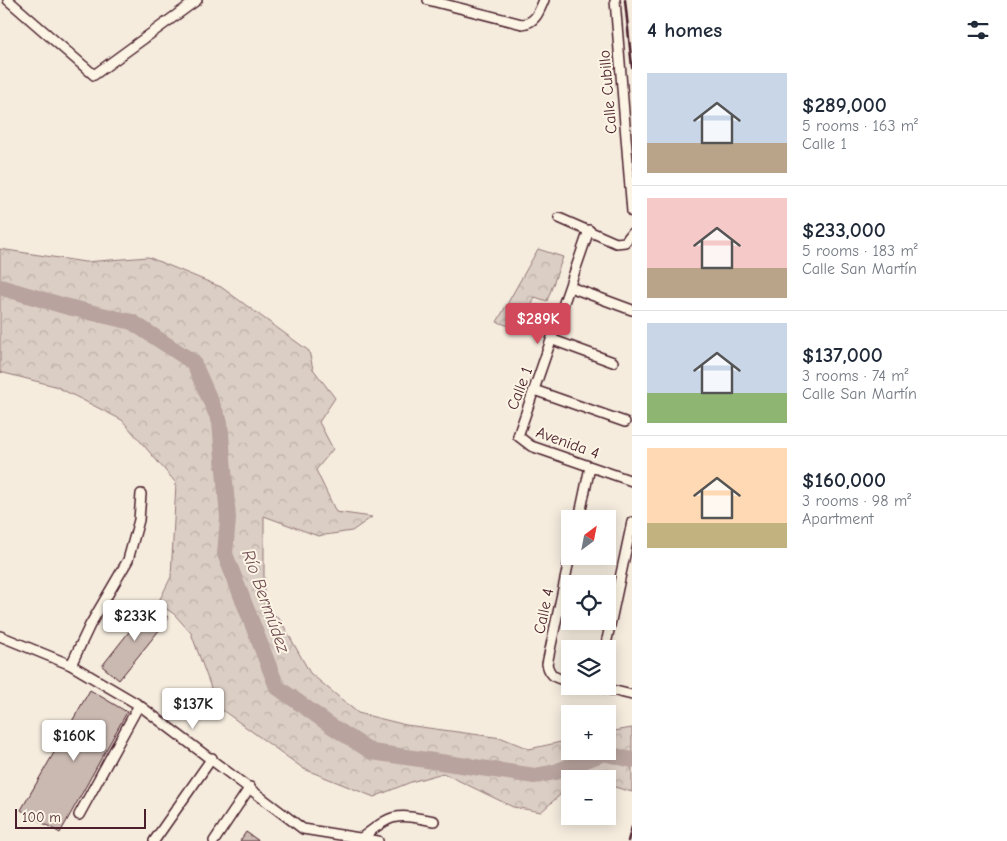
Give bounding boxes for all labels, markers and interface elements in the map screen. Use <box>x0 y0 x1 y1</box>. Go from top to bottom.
icon: filters <box>964 16 992 44</box>
text: 4 homes <box>647 18 722 42</box>
street label: Calle Cubillo <box>595 49 621 135</box>
icon: home <box>687 93 747 153</box>
text: $289,000 <box>802 93 887 117</box>
text: 5 rooms · 163 m² <box>802 117 918 135</box>
text: Calle 1 <box>802 135 847 153</box>
icon: home <box>687 218 747 278</box>
text: $233,000 <box>802 218 886 242</box>
text: 5 rooms · 183 m² <box>802 242 918 260</box>
text: Calle San Martín <box>802 260 917 278</box>
pin: $289K <box>503 302 573 345</box>
text: $289K <box>516 310 560 328</box>
icon: home <box>687 343 747 403</box>
text: $137,000 <box>802 343 883 367</box>
street label: Calle 1 <box>504 364 536 412</box>
text: 3 rooms · 74 m² <box>802 367 908 385</box>
text: Calle San Martín <box>802 385 917 403</box>
street label: Avenida 4 <box>534 423 602 463</box>
icon: home <box>687 468 747 528</box>
text: $160,000 <box>802 468 886 492</box>
text: 3 rooms · 98 m² <box>802 492 911 510</box>
north arrow <box>561 510 616 565</box>
map controls <box>561 510 616 825</box>
text: Apartment <box>802 510 874 528</box>
water label: Río Bermúdez <box>237 547 294 656</box>
button: locate <box>561 575 616 630</box>
street label: Calle 4 <box>530 587 558 636</box>
pin: $233K <box>100 600 170 642</box>
text: $233K <box>114 607 156 625</box>
button: layers <box>561 640 616 695</box>
pin: $137K <box>158 688 228 730</box>
text: $137K <box>173 695 213 713</box>
button: + <box>561 705 616 760</box>
pin: $160K <box>39 720 109 762</box>
text: $160K <box>53 727 95 745</box>
button: − <box>561 770 616 825</box>
scale bar <box>15 806 146 829</box>
text: 100 m <box>22 809 61 826</box>

